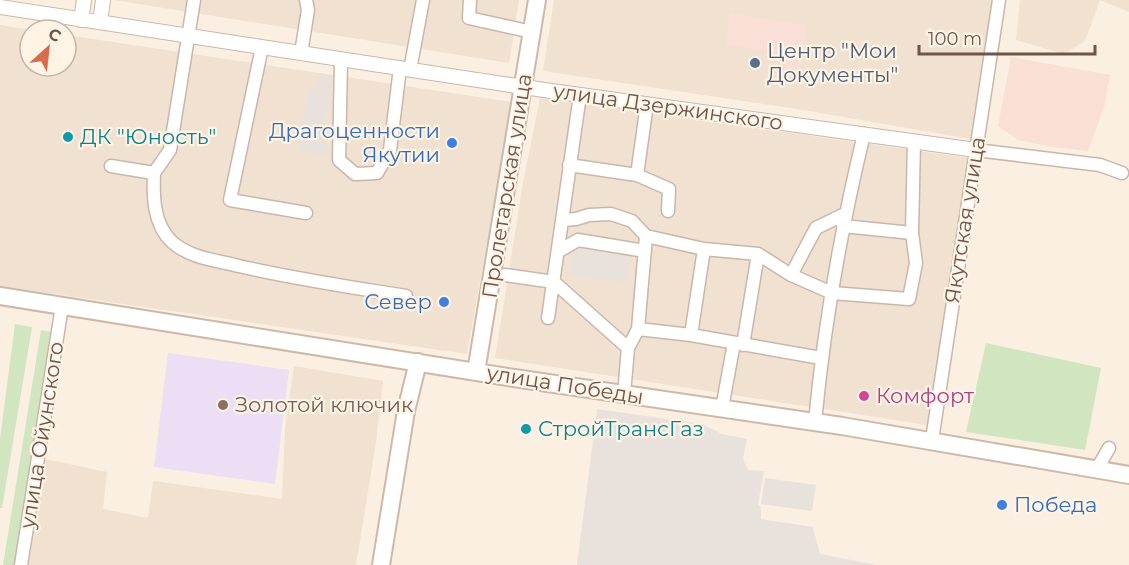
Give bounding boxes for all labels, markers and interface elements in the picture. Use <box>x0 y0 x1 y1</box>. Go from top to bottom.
north arrow <box>18 18 78 78</box>
scale bar <box>919 18 1094 56</box>
text: С <box>45 24 64 46</box>
text: 100 m <box>928 28 982 50</box>
place label: Центр "Мои Документы" <box>767 38 898 87</box>
marker: Центр "Мои Документы" <box>748 56 762 70</box>
street label: Пролетарская улица <box>476 72 537 300</box>
street label: улица Дзержинского <box>551 78 785 135</box>
place label: Драгоценности Якутии <box>269 118 440 167</box>
place label: ДК "Юность" <box>80 124 216 149</box>
marker: ДК "Юность" <box>61 130 75 144</box>
street label: Якутская улица <box>939 135 990 305</box>
marker: Драгоценности Якутии <box>445 136 459 150</box>
place label: Север <box>364 289 432 314</box>
marker: Север <box>437 295 451 309</box>
street label: улица Ойунского <box>14 340 69 531</box>
street label: улица Победы <box>484 360 645 409</box>
place label: Комфорт <box>876 383 974 408</box>
marker: Комфорт <box>857 389 871 403</box>
place label: Золотой ключик <box>235 392 413 417</box>
marker: Золотой ключик <box>216 398 230 412</box>
place label: СтройТрансГаз <box>538 416 704 441</box>
marker: СтройТрансГаз <box>519 422 533 436</box>
place label: Победа <box>1014 492 1097 517</box>
marker: Победа <box>995 498 1009 512</box>

